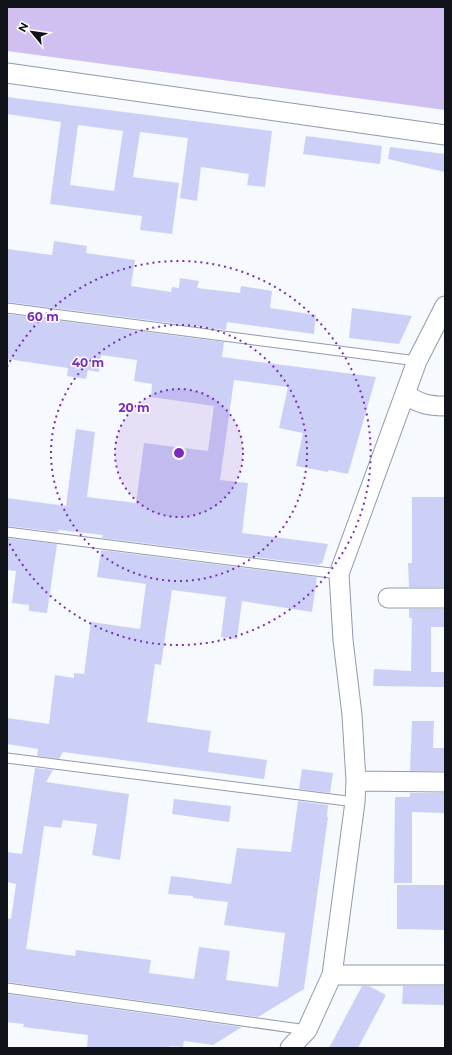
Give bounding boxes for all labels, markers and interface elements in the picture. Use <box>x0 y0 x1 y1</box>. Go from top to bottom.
north arrow <box>12 12 52 52</box>
text: N <box>15 20 32 34</box>
text: 60 m <box>27 309 59 324</box>
text: 40 m <box>72 355 104 370</box>
text: 20 m <box>118 400 150 415</box>
centre of rings <box>172 446 186 460</box>

